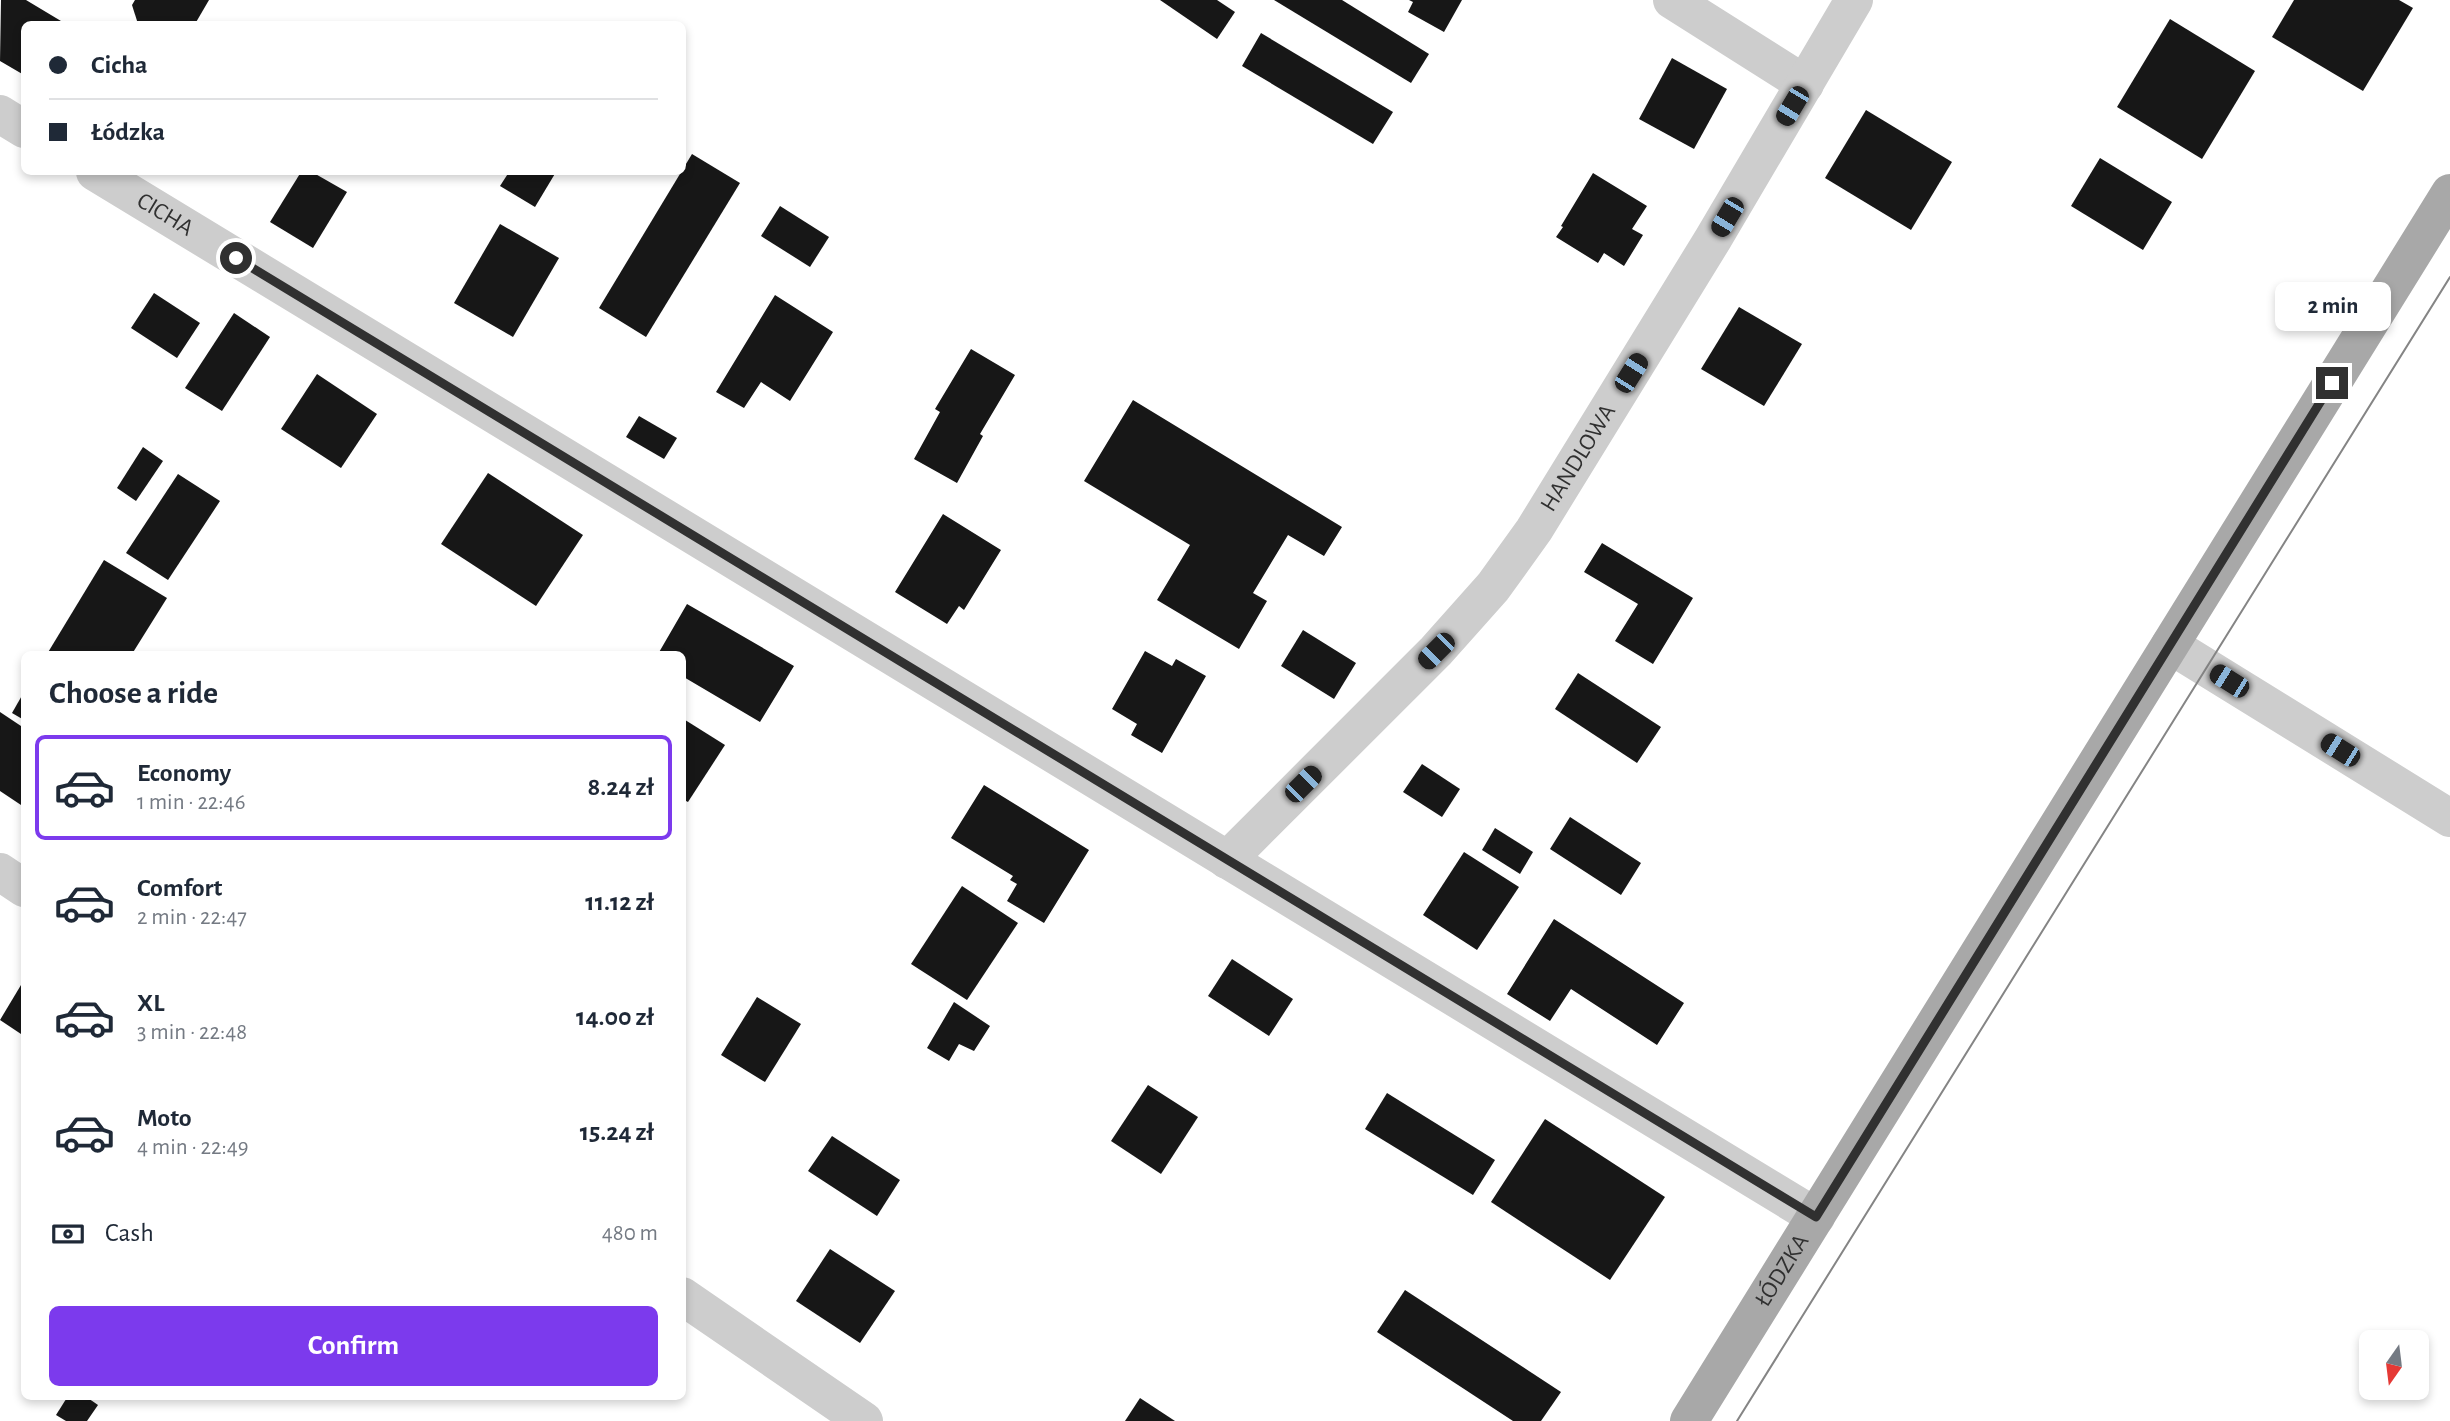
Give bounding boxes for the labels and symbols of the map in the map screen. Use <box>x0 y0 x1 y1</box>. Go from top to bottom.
car <box>1773 83 1812 129</box>
street label: CICHA <box>133 188 198 241</box>
car <box>1708 194 1747 240</box>
route start <box>220 242 252 274</box>
callout: 2 min <box>2274 282 2390 330</box>
car <box>1611 350 1652 396</box>
route end <box>2316 367 2348 399</box>
street label: HANDLOWA <box>1536 400 1620 516</box>
car <box>1414 629 1459 673</box>
car <box>2206 661 2253 701</box>
car <box>2317 730 2364 770</box>
car <box>1281 762 1326 806</box>
street label: ŁÓDZKA <box>1751 1230 1814 1311</box>
north arrow <box>2359 1330 2429 1400</box>

